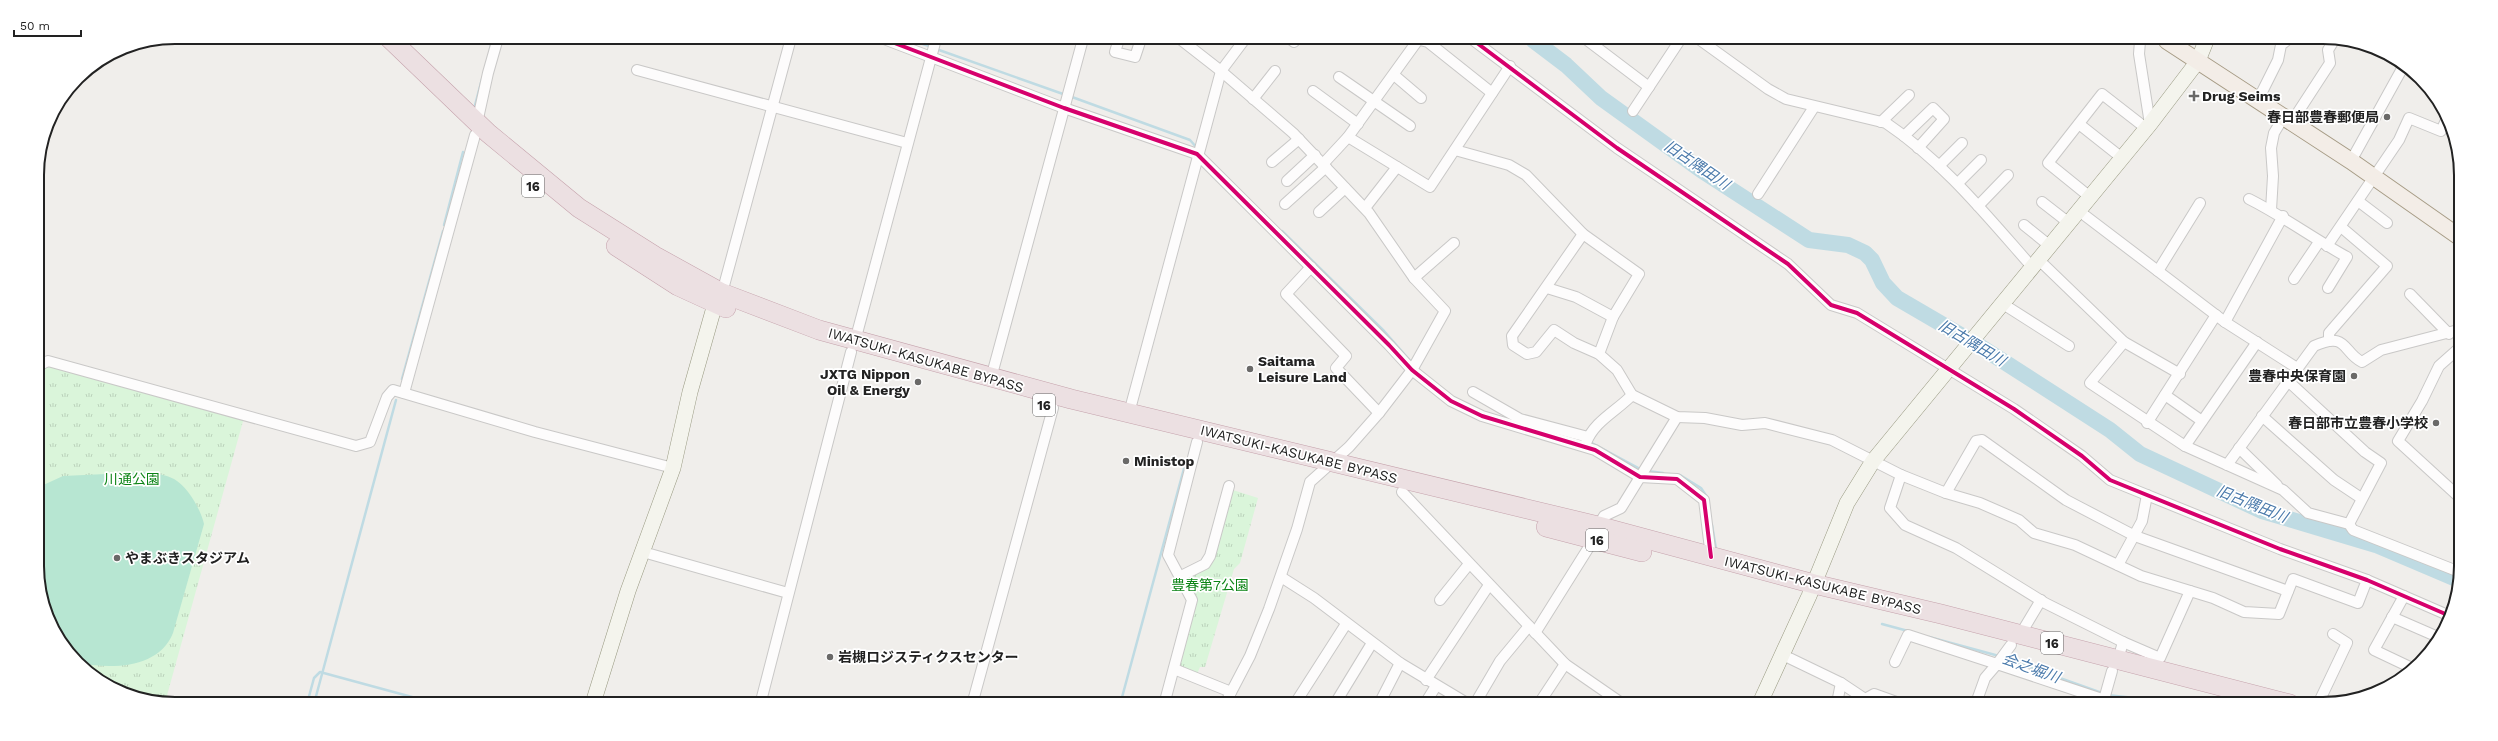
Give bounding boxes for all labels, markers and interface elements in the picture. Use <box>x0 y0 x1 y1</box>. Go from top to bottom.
scale bar <box>14 12 81 38</box>
text: 50 m <box>20 19 50 33</box>
place label: Drug Seims <box>2202 88 2281 104</box>
marker: Drug Seims <box>2189 91 2199 101</box>
place label: 春日部豊春郵便局 <box>2267 109 2379 125</box>
marker: 春日部豊春郵便局 <box>2382 112 2392 122</box>
water label: 旧古隅田川 <box>1661 137 1735 195</box>
road number: 16 <box>522 175 544 197</box>
water label: 旧古隅田川 <box>1935 316 2010 371</box>
street label: IWATSUKI-KASUKABE BYPASS <box>827 324 1026 396</box>
place label: Saitama Leisure Land <box>1258 353 1347 385</box>
marker: Saitama Leisure Land <box>1245 364 1255 374</box>
place label: JXTG Nippon Oil & Energy <box>820 366 910 398</box>
place label: 豊春中央保育園 <box>2248 368 2346 384</box>
marker: 豊春中央保育園 <box>2349 371 2359 381</box>
marker: JXTG Nippon Oil & Energy <box>913 377 923 387</box>
road number: 16 <box>1033 394 1055 416</box>
place label: 春日部市立豊春小学校 <box>2288 415 2428 431</box>
marker: 春日部市立豊春小学校 <box>2431 418 2441 428</box>
street label: IWATSUKI-KASUKABE BYPASS <box>1199 422 1399 486</box>
place label: Ministop <box>1134 453 1195 469</box>
marker: Ministop <box>1121 456 1131 466</box>
park label: 川通公園 <box>104 471 160 487</box>
water label: 旧古隅田川 <box>2214 482 2292 527</box>
road number: 16 <box>1586 529 1608 551</box>
place label: やまぶきスタジアム <box>125 550 250 566</box>
marker: やまぶきスタジアム <box>112 553 122 563</box>
street label: IWATSUKI-KASUKABE BYPASS <box>1723 553 1923 617</box>
park label: 豊春第7公園 <box>1171 577 1249 593</box>
road number: 16 <box>2041 632 2063 654</box>
place label: 岩槻ロジスティクスセンター <box>838 649 1019 665</box>
water label: 会之堀川 <box>2000 649 2064 687</box>
marker: 岩槻ロジスティクスセンター <box>825 652 835 662</box>

